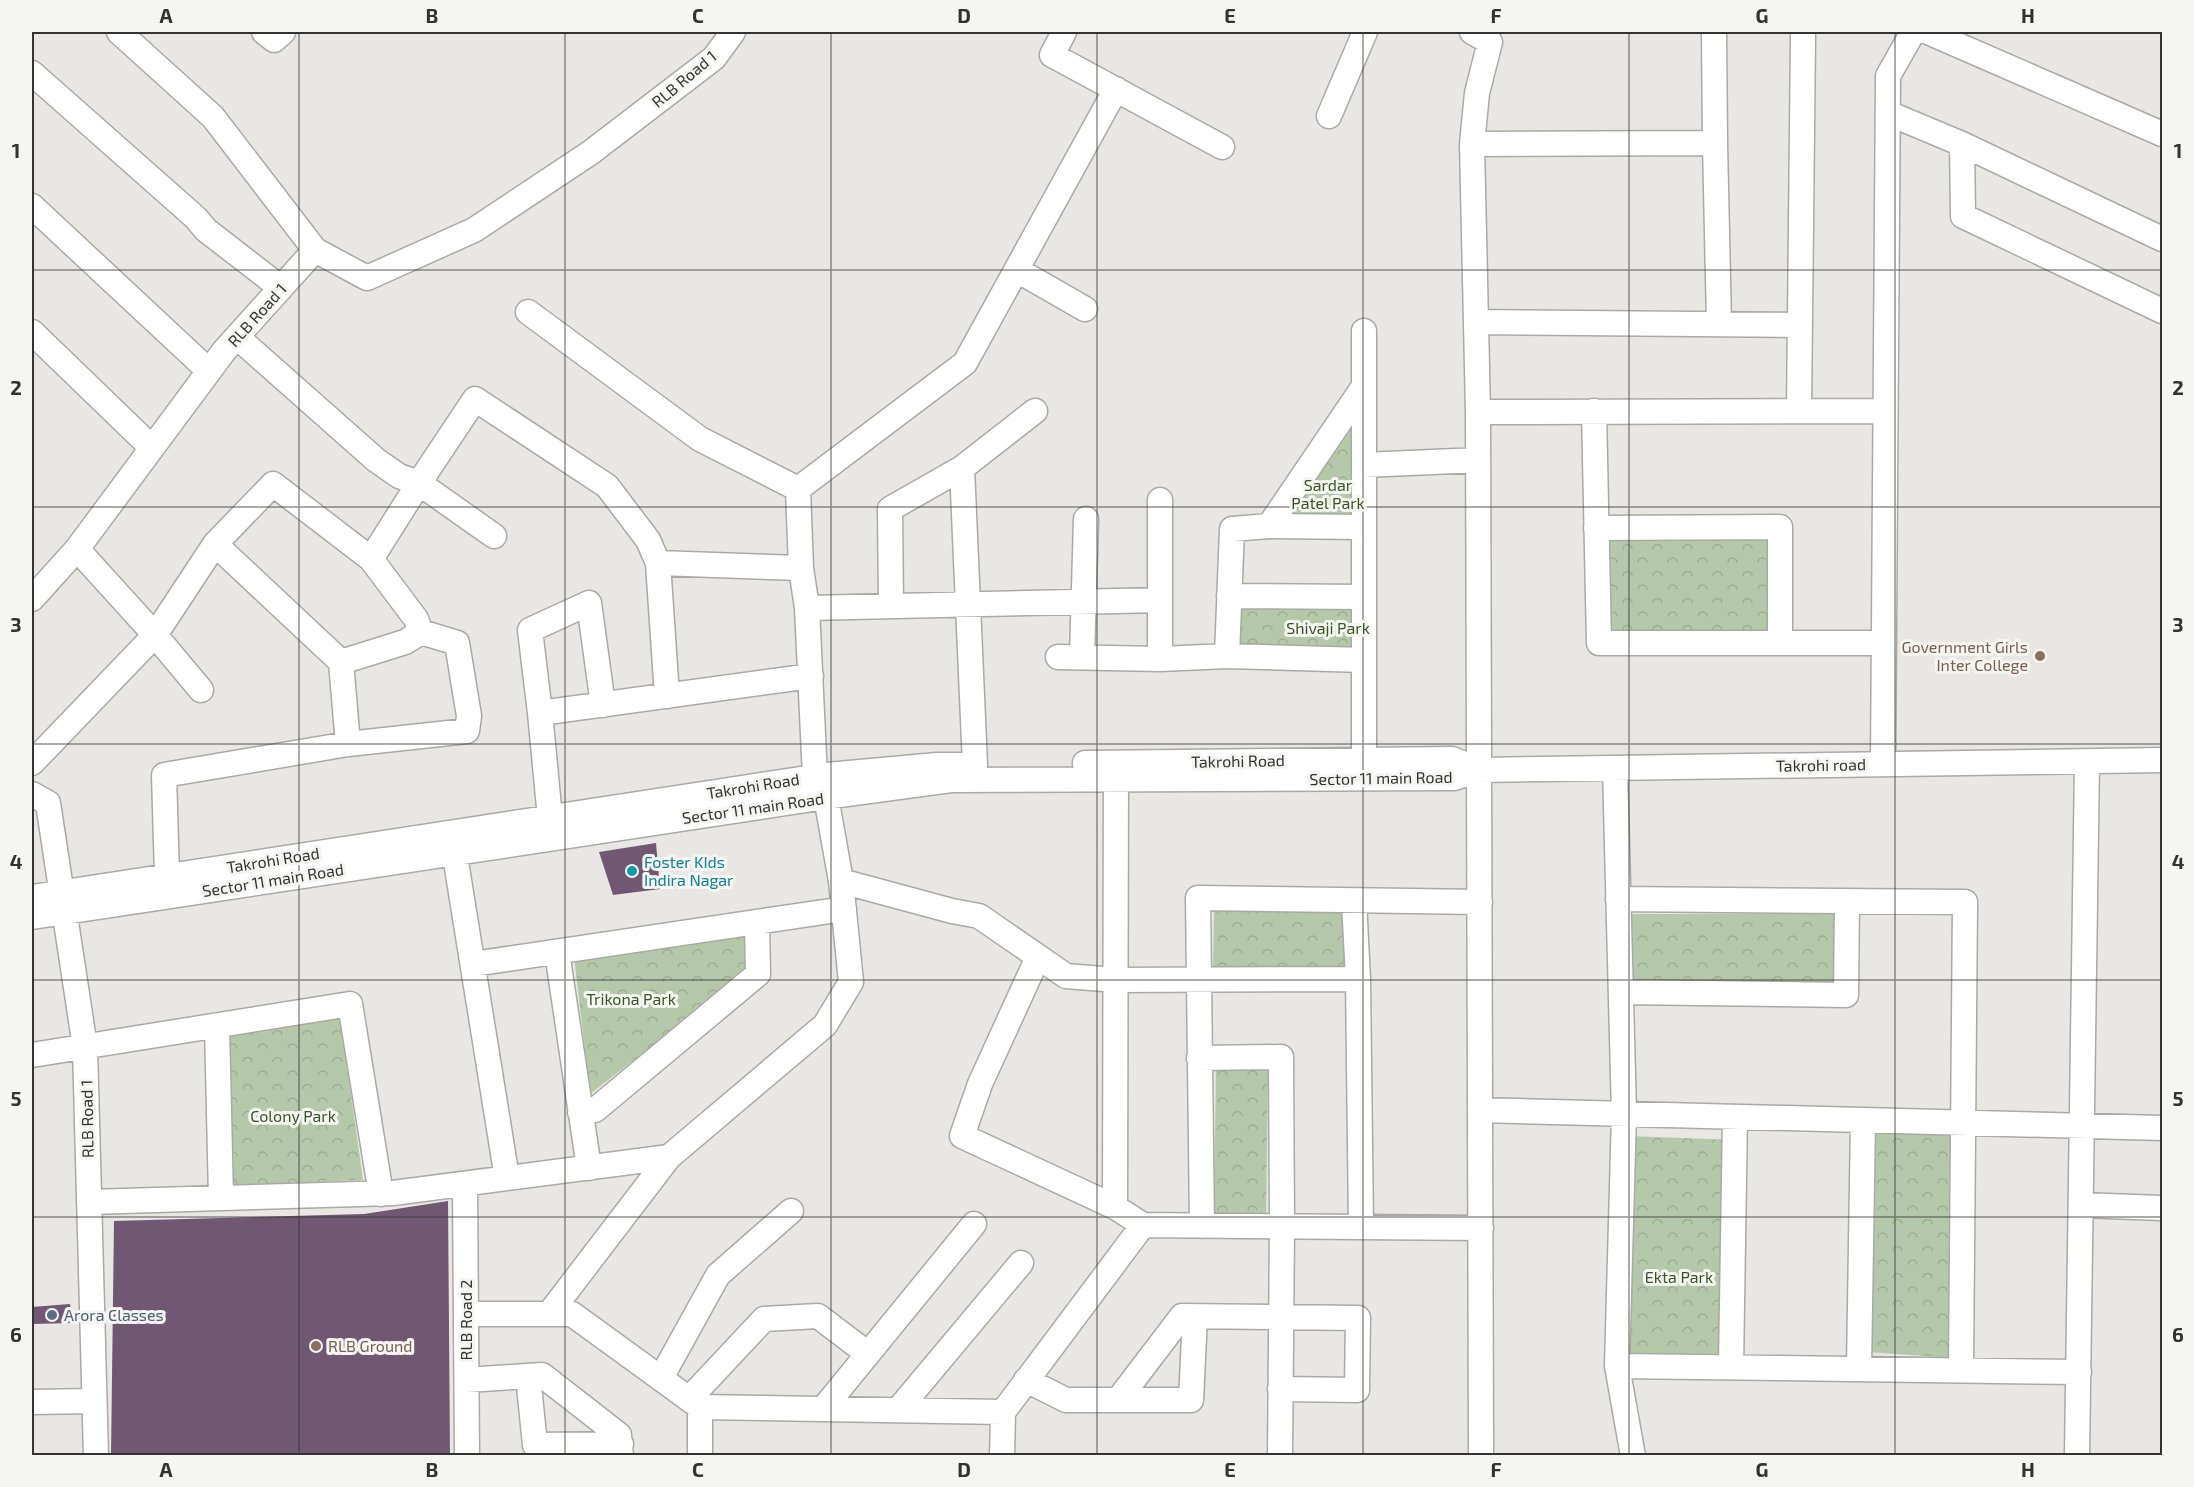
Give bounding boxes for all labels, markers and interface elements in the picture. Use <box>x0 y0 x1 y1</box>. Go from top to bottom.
text: A <box>159 3 173 27</box>
text: B <box>426 3 438 27</box>
text: C <box>692 3 704 27</box>
text: D <box>957 3 971 27</box>
text: E <box>1224 3 1236 27</box>
text: F <box>1490 3 1502 27</box>
text: G <box>1756 3 1768 27</box>
text: H <box>2021 3 2035 27</box>
street label: RLB Road 1 <box>648 46 720 111</box>
text: 1 <box>12 138 20 162</box>
text: 1 <box>2174 138 2182 162</box>
street label: RLB Road 1 <box>223 279 290 350</box>
text: 2 <box>10 375 22 399</box>
text: 2 <box>2172 375 2184 399</box>
park label: Sardar Patel Park <box>1291 475 1365 512</box>
text: 3 <box>10 612 22 636</box>
text: 3 <box>2172 612 2184 636</box>
park label: Shivaji Park <box>1286 618 1370 638</box>
place label: Government Girls Inter College <box>1901 637 2028 674</box>
marker: Government Girls Inter College <box>2033 649 2047 663</box>
street label: Takrohi Road <box>1191 750 1285 771</box>
street label: Takrohi road <box>1776 754 1866 775</box>
street label: Sector 11 main Road <box>1309 767 1453 788</box>
street label: Takrohi Road <box>705 769 801 802</box>
street label: Sector 11 main Road <box>681 788 825 827</box>
street label: Takrohi Road <box>225 843 321 876</box>
text: 4 <box>10 849 23 873</box>
text: 4 <box>2172 849 2185 873</box>
place label: Foster KIds Indira Nagar <box>644 852 734 889</box>
street label: Sector 11 main Road <box>201 859 345 900</box>
marker: Foster KIds Indira Nagar <box>625 864 639 878</box>
park label: Trikona Park <box>586 989 676 1008</box>
street label: RLB Road 1 <box>76 1080 97 1158</box>
text: 5 <box>10 1086 22 1110</box>
text: 5 <box>2172 1086 2184 1110</box>
park label: Colony Park <box>250 1106 336 1125</box>
park label: Ekta Park <box>1645 1267 1713 1286</box>
street label: RLB Road 2 <box>456 1279 475 1361</box>
place label: Arora Classes <box>64 1305 164 1324</box>
marker: Arora Classes <box>45 1308 59 1322</box>
text: 6 <box>10 1322 22 1346</box>
text: 6 <box>2172 1322 2184 1346</box>
place label: RLB Ground <box>328 1336 413 1355</box>
marker: RLB Ground <box>309 1339 323 1353</box>
text: A <box>159 1457 173 1481</box>
text: B <box>426 1457 438 1481</box>
text: C <box>692 1457 704 1481</box>
text: D <box>957 1457 971 1481</box>
text: E <box>1224 1457 1236 1481</box>
text: F <box>1490 1457 1502 1481</box>
text: G <box>1756 1457 1768 1481</box>
text: H <box>2021 1457 2035 1481</box>

